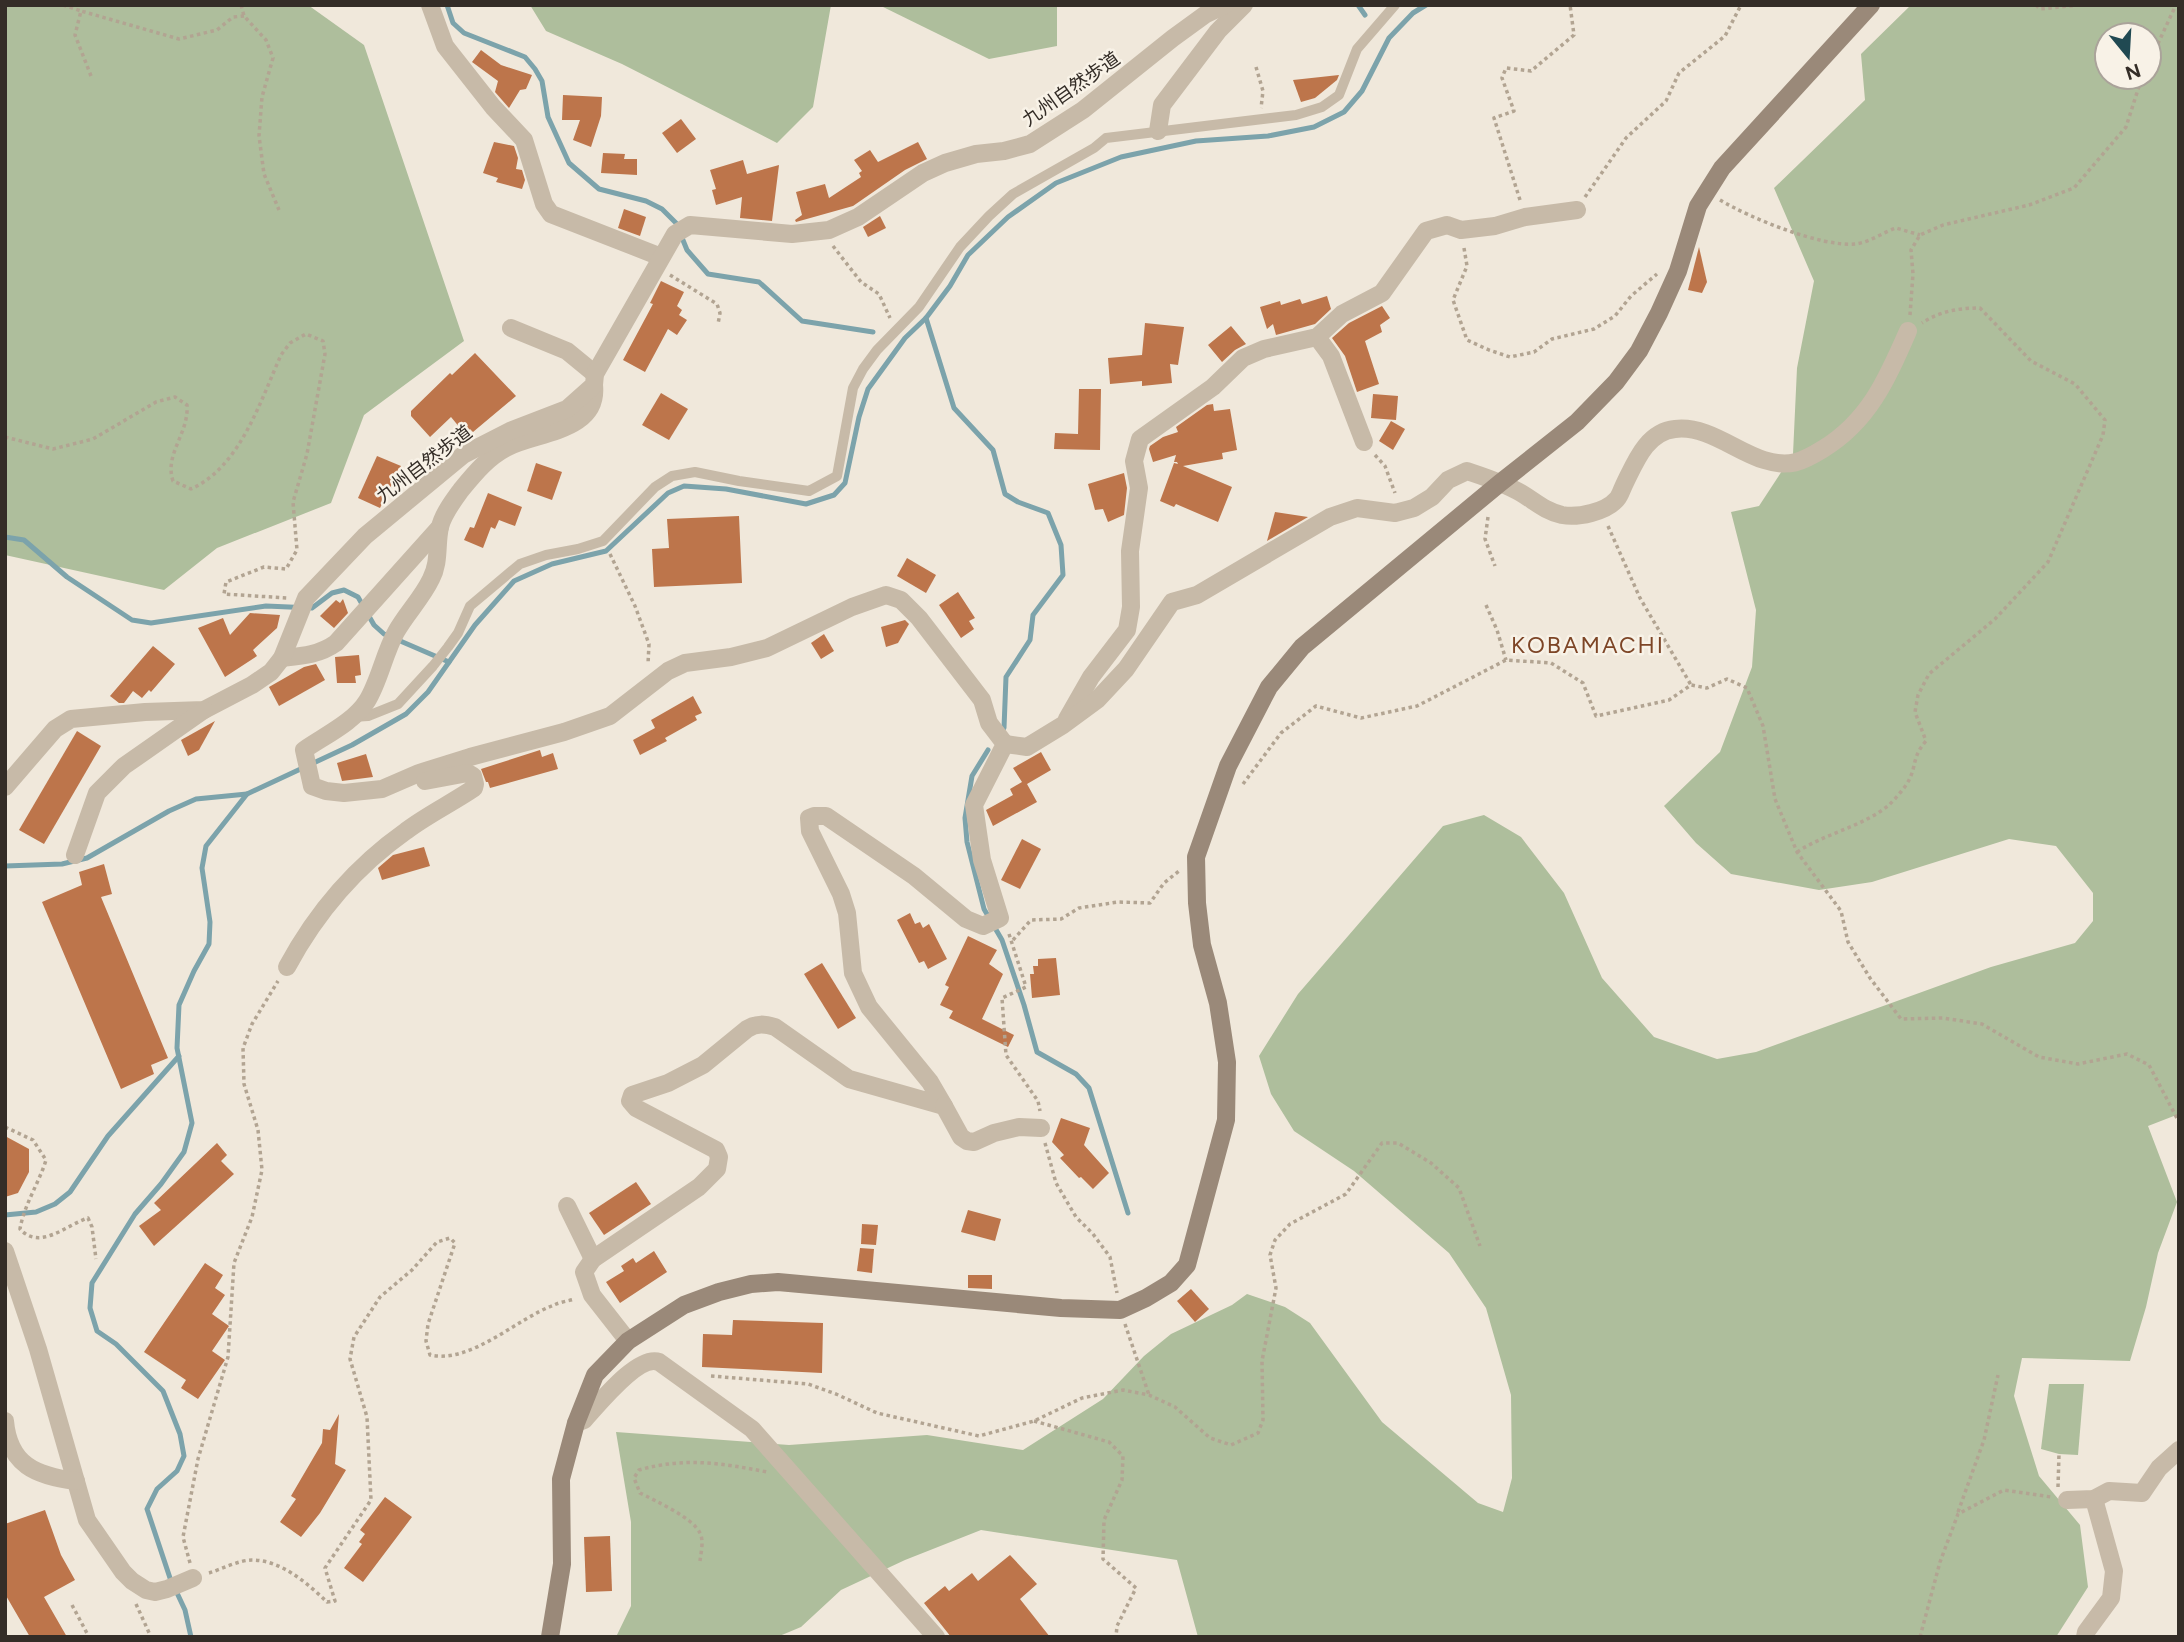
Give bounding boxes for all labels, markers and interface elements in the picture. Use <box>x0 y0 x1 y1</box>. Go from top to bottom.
north arrow <box>2093 21 2163 91</box>
street label: 九州自然歩道 <box>1018 47 1124 131</box>
text: N <box>2123 58 2144 85</box>
street label: 九州自然歩道 <box>372 421 476 507</box>
district label: KOBAMACHI <box>1511 631 1665 659</box>

